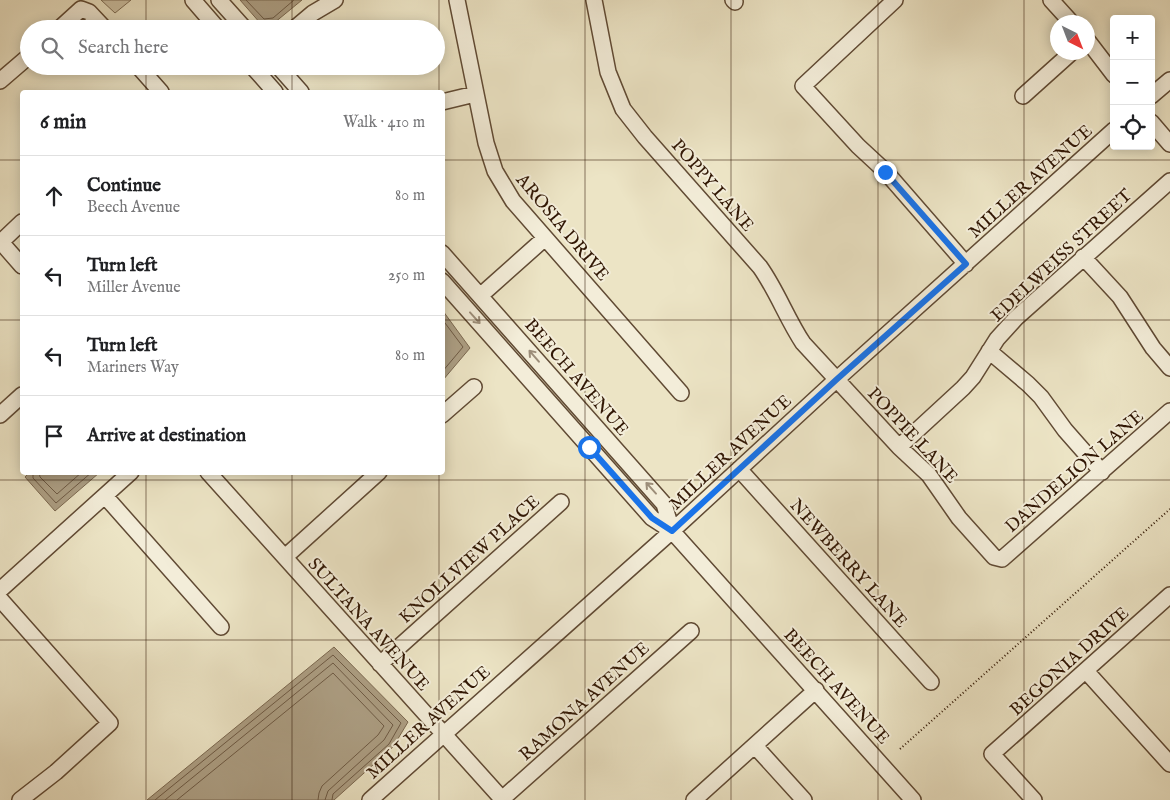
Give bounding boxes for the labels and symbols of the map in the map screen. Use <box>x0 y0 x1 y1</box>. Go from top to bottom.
north arrow <box>1050 15 1095 60</box>
street label: MILLER AVENUE <box>964 120 1098 244</box>
street label: POPPY LANE <box>665 135 758 237</box>
route end <box>874 161 897 184</box>
street label: AROSIA DRIVE <box>510 169 613 286</box>
street label: EDELWEISS STREET <box>986 185 1138 328</box>
one-way arrow <box>469 311 481 324</box>
street label: BEECH AVENUE <box>519 315 633 441</box>
one-way arrow <box>528 350 539 363</box>
street label: POPPIE LANE <box>862 383 962 489</box>
street label: MILLER AVENUE <box>665 390 797 516</box>
street label: DANDELION LANE <box>1001 406 1149 539</box>
route start <box>578 436 601 459</box>
one-way arrow <box>645 482 657 495</box>
street label: KNOLLVIEW PLACE <box>395 491 545 629</box>
street label: NEWBERRY LANE <box>784 495 912 633</box>
street label: SULTANA AVENUE <box>302 554 434 696</box>
street label: BEGONIA DRIVE <box>1006 603 1134 722</box>
street label: BEECH AVENUE <box>778 624 894 750</box>
street label: RAMONA AVENUE <box>515 638 655 767</box>
street label: MILLER AVENUE <box>362 661 496 785</box>

